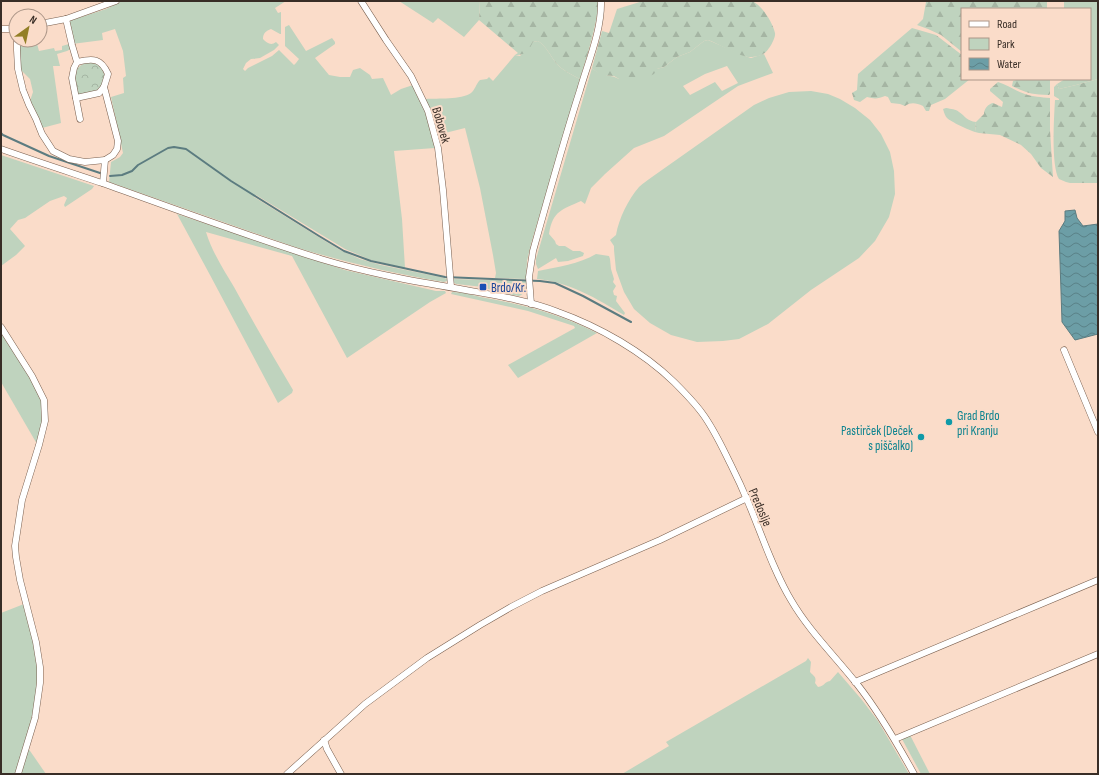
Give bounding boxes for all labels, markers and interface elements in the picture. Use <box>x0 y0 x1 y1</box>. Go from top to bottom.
north arrow <box>8 8 48 48</box>
legend <box>961 8 1091 80</box>
text: N <box>27 13 39 27</box>
text: Road <box>997 17 1017 32</box>
text: Park <box>997 37 1015 52</box>
text: Water <box>997 57 1021 72</box>
street label: Bobovek <box>428 105 454 145</box>
place label: Brdo/Kr. <box>491 280 526 296</box>
marker: Brdo/Kr. <box>478 282 488 292</box>
place label: Grad Brdo pri Kranju <box>957 408 1000 439</box>
marker: Grad Brdo pri Kranju <box>944 417 954 427</box>
place label: Pastirček (Deček s piščalko) <box>841 423 913 454</box>
marker: Pastirček (Deček s piščalko) <box>916 432 926 442</box>
street label: Predoslje <box>745 486 775 529</box>

